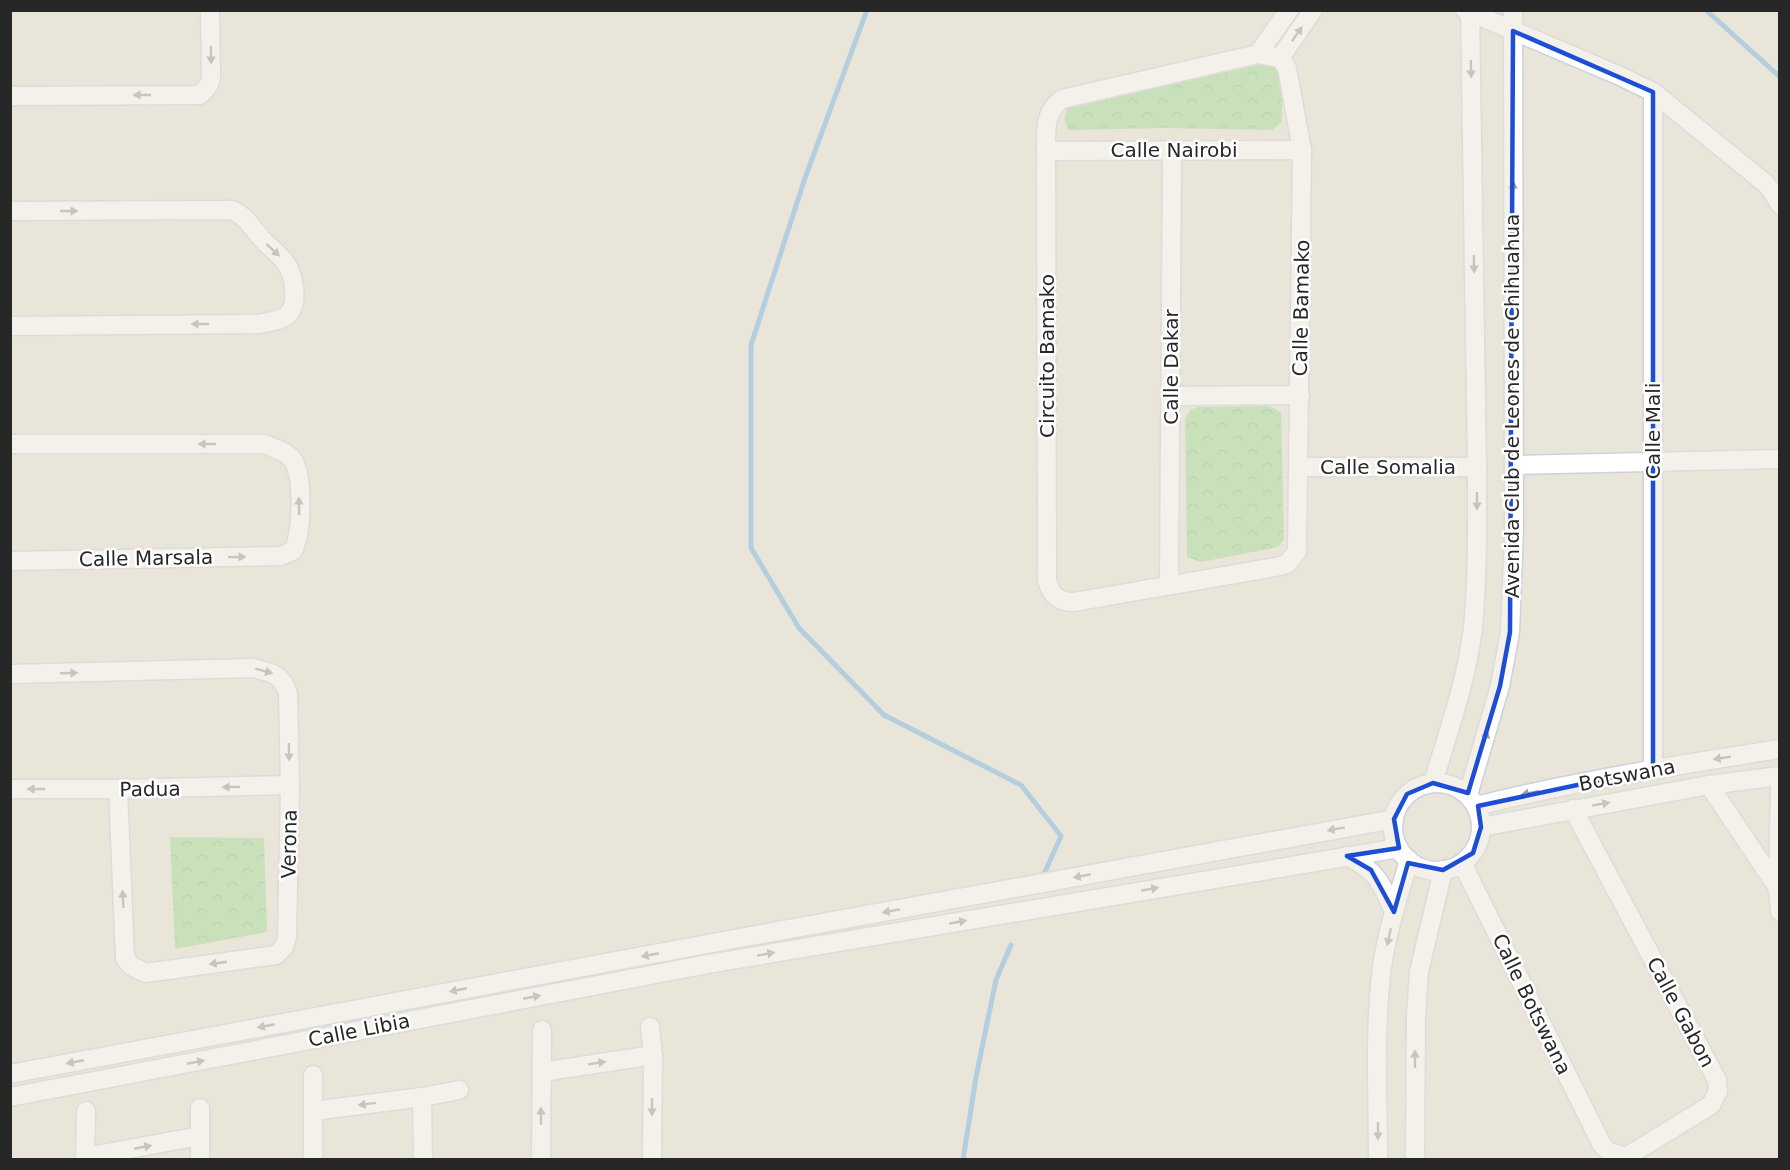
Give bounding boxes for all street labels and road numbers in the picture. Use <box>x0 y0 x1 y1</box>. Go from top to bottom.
street label: Calle Nairobi <box>1110 138 1238 162</box>
street label: Avenida Club de Leones de Chihuahua <box>1500 214 1524 598</box>
street label: Calle Bamako <box>1288 239 1314 377</box>
street label: Circuito Bamako <box>1035 274 1059 438</box>
street label: Calle Dakar <box>1159 309 1183 425</box>
street label: Calle Mali <box>1641 383 1665 479</box>
street label: Calle Somalia <box>1320 455 1456 479</box>
street label: Calle Marsala <box>79 545 213 571</box>
street label: Botswana <box>1577 754 1677 796</box>
street label: Padua <box>119 776 181 802</box>
street label: Verona <box>276 809 302 879</box>
street label: Calle Botswana <box>1488 930 1576 1078</box>
street label: Calle Gabon <box>1642 953 1720 1071</box>
street label: Calle Libia <box>306 1008 412 1052</box>

